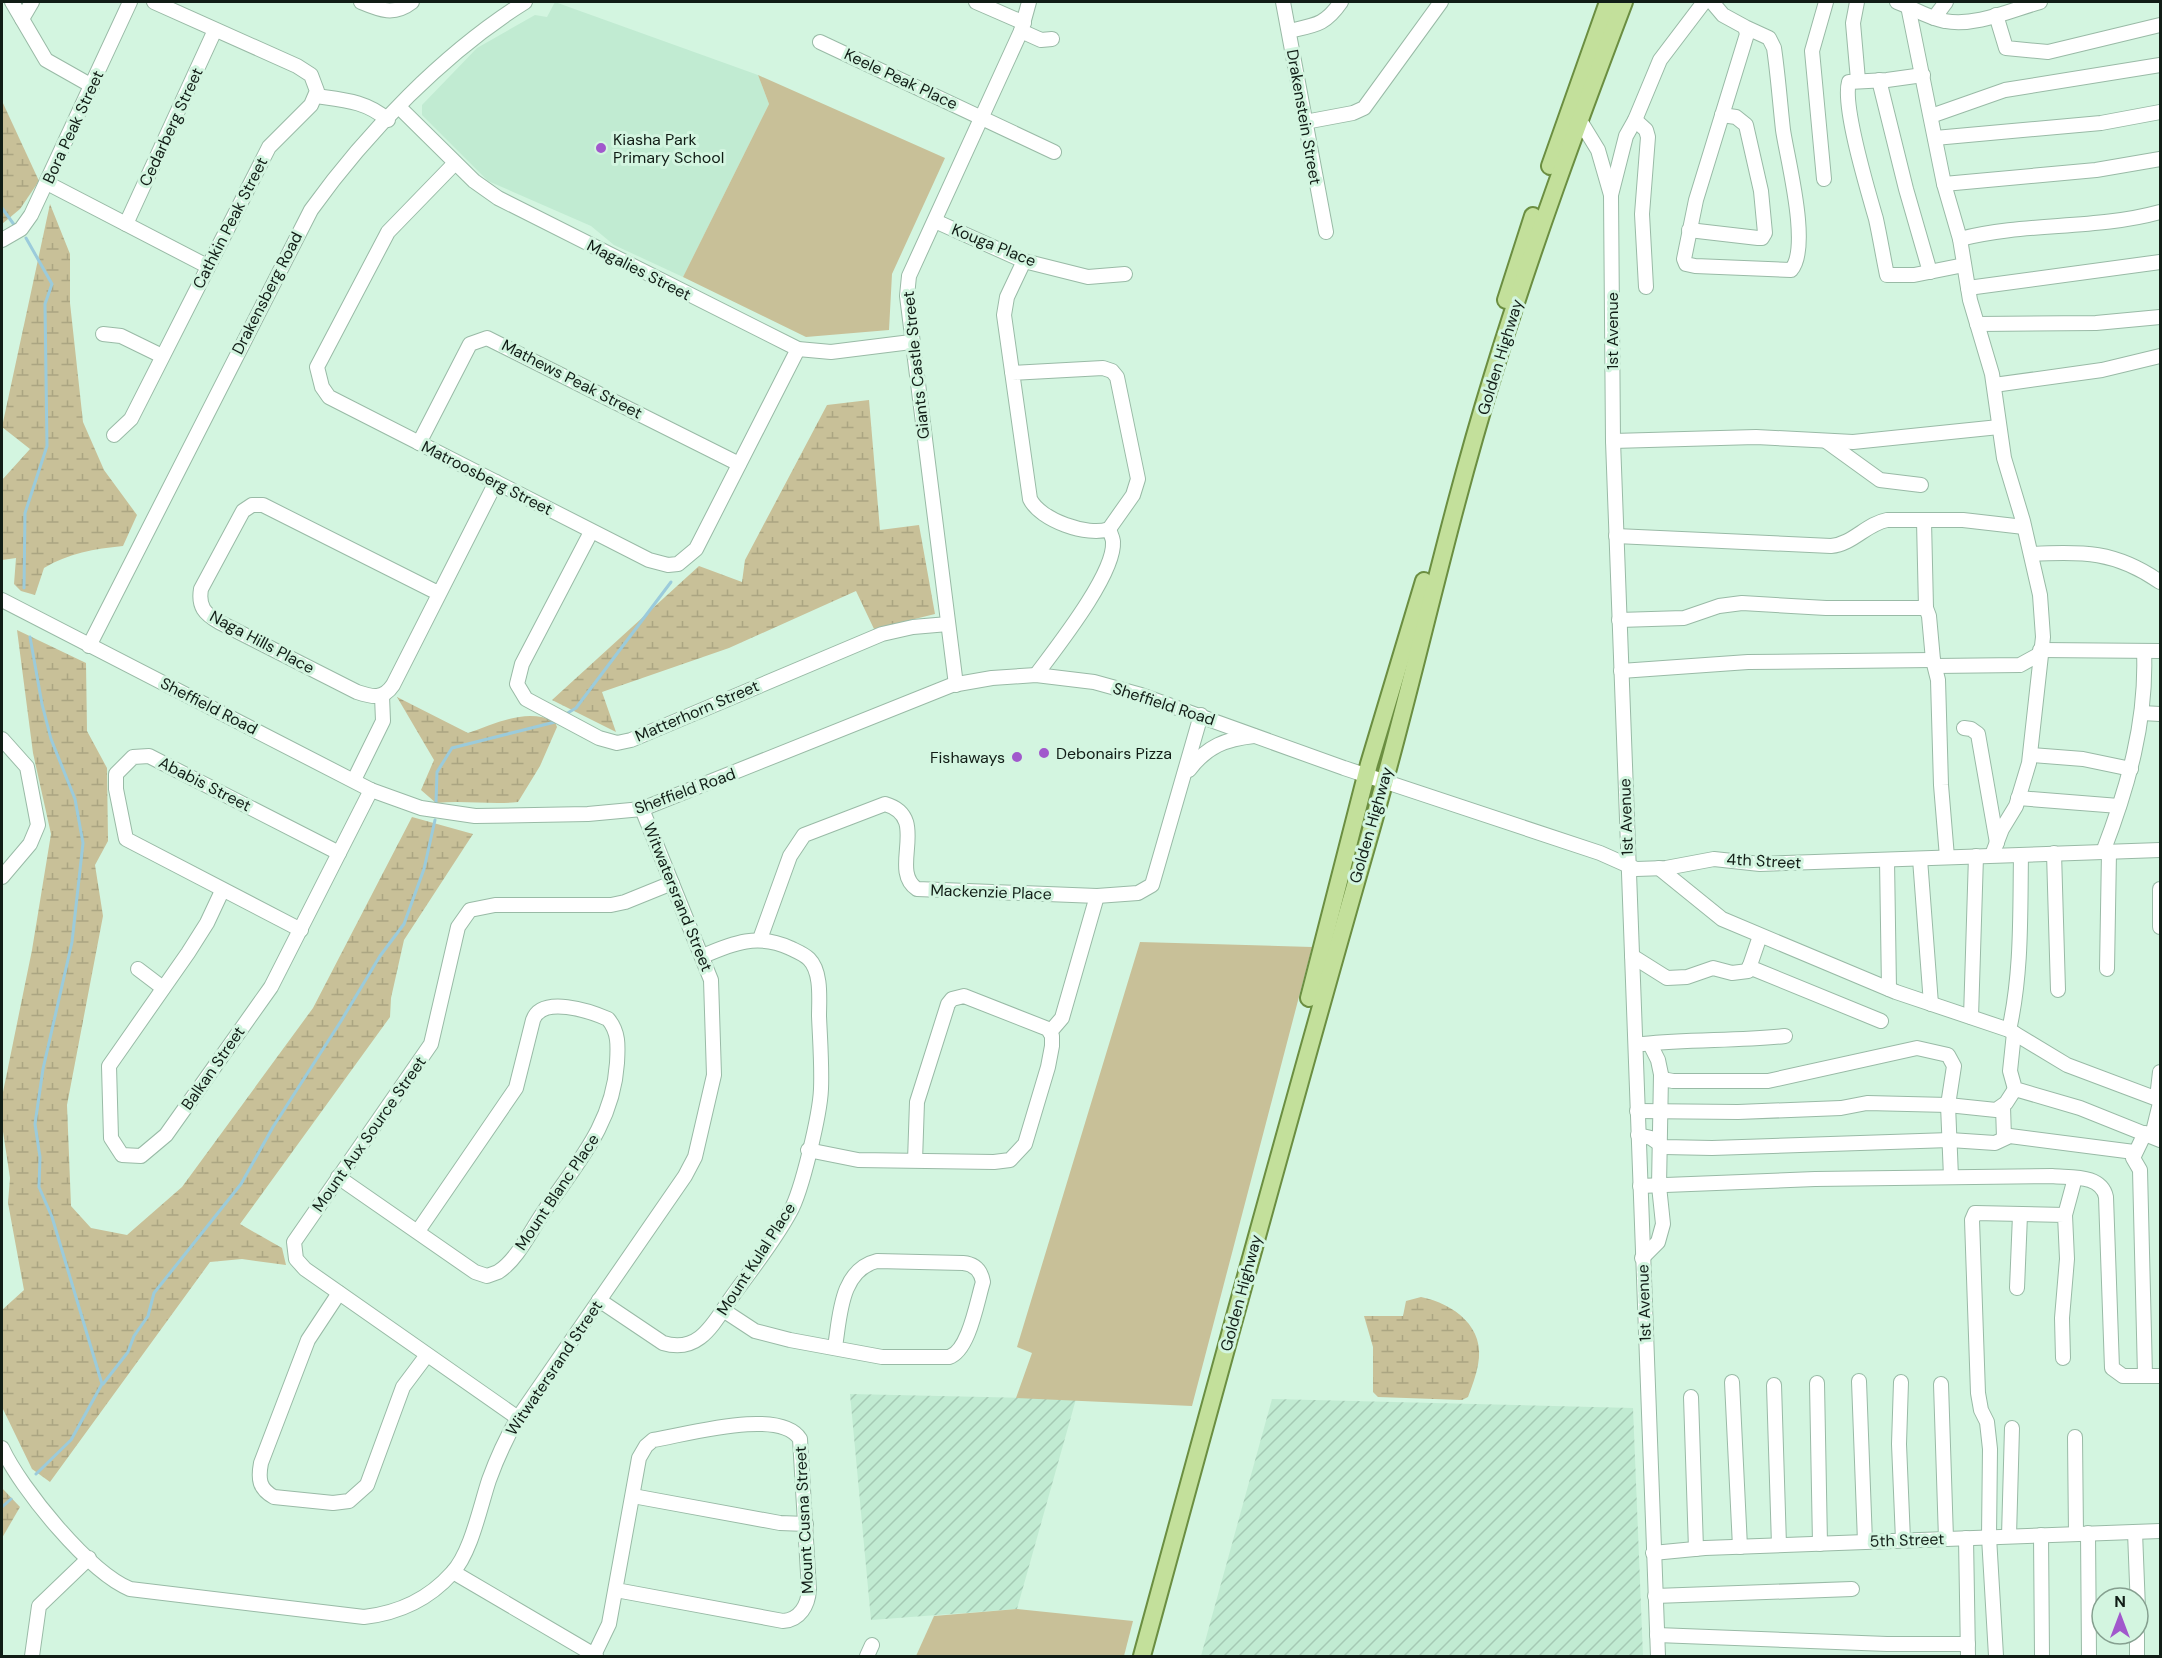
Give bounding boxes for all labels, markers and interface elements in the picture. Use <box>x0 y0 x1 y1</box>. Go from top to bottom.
street label: Keele Peak Place <box>841 44 961 114</box>
street label: Drakenstein Street <box>1282 48 1326 186</box>
street label: Cedarberg Street <box>134 64 208 190</box>
street label: Bora Peak Street <box>38 67 108 187</box>
place label: Kiasha Park Primary School <box>613 129 724 168</box>
marker: Kiasha Park Primary School <box>594 141 608 155</box>
street label: Cathkin Peak Street <box>188 154 272 292</box>
street label: Kouga Place <box>949 219 1039 271</box>
street label: Drakensberg Road <box>227 228 307 358</box>
street label: Magalies Street <box>583 235 695 305</box>
street label: Giants Castle Street <box>898 290 934 440</box>
street label: 1st Avenue <box>1602 292 1623 370</box>
street label: Golden Highway <box>1472 297 1528 417</box>
street label: Mathews Peak Street <box>498 334 646 424</box>
street label: Matroosberg Street <box>418 436 556 520</box>
street label: Naga Hills Place <box>206 606 318 678</box>
street label: Sheffield Road <box>157 673 261 739</box>
street label: Matterhorn Street <box>632 675 762 747</box>
street label: Sheffield Road <box>1110 678 1218 730</box>
place label: Debonairs Pizza <box>1056 743 1172 764</box>
marker: Debonairs Pizza <box>1037 746 1051 760</box>
place label: Fishaways <box>930 747 1005 768</box>
marker: Fishaways <box>1010 750 1024 764</box>
street label: Ababis Street <box>155 752 255 816</box>
street label: Sheffield Road <box>632 763 738 819</box>
street label: Golden Highway <box>1344 764 1398 886</box>
street label: 1st Avenue <box>1614 778 1638 856</box>
street label: Witwatersrand Street <box>639 820 717 974</box>
street label: 4th Street <box>1726 849 1802 873</box>
street label: Mackenzie Place <box>930 879 1052 905</box>
street label: Balkan Street <box>176 1022 250 1114</box>
street label: Mount Aux Source Street <box>307 1052 431 1216</box>
street label: Mount Blanc Place <box>510 1130 604 1254</box>
street label: Mount Kulal Place <box>712 1199 800 1319</box>
street label: Golden Highway <box>1215 1232 1267 1354</box>
street label: 1st Avenue <box>1632 1264 1656 1342</box>
street label: Witwatersrand Street <box>501 1296 607 1440</box>
street label: Mount Cusna Street <box>790 1446 818 1594</box>
street label: 5th Street <box>1869 1528 1945 1552</box>
north arrow <box>2090 1586 2150 1646</box>
text: N <box>2114 1591 2126 1612</box>

